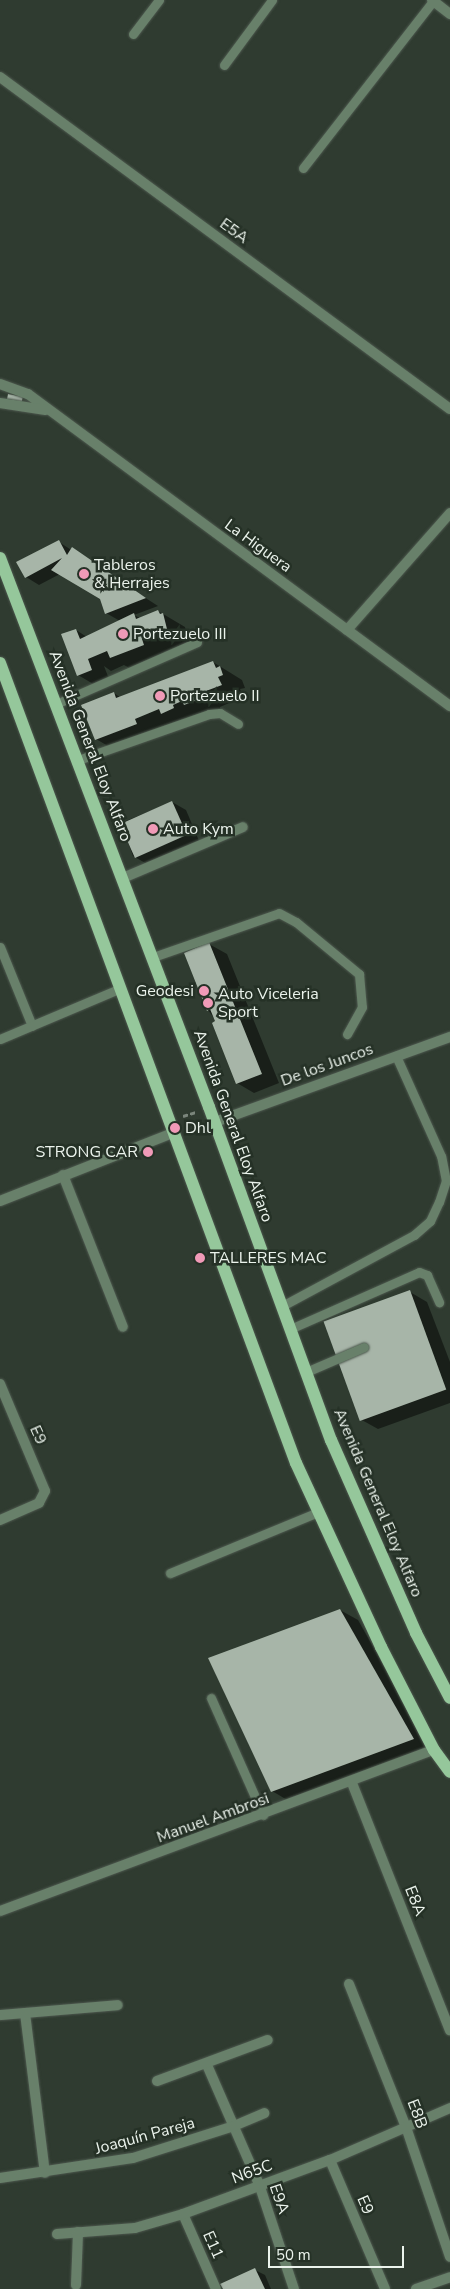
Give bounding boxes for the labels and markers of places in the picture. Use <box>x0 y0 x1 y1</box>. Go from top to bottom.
place label: Tableros & Herrajes <box>94 555 170 593</box>
marker: Tableros & Herrajes <box>78 568 90 580</box>
place label: Portezuelo III <box>133 624 227 644</box>
marker: Portezuelo III <box>117 628 129 640</box>
place label: Portezuelo II <box>170 686 260 706</box>
marker: Portezuelo II <box>154 690 166 702</box>
place label: Auto Kym <box>163 819 234 839</box>
marker: Auto Kym <box>147 823 159 835</box>
place label: Geodesi <box>136 981 194 1001</box>
place label: Auto Viceleria Sport <box>218 984 319 1022</box>
marker: Geodesi <box>198 985 210 997</box>
marker: Auto Viceleria Sport <box>202 997 214 1009</box>
place label: Dhl <box>185 1118 211 1138</box>
marker: Dhl <box>169 1122 181 1134</box>
place label: STRONG CAR <box>35 1142 138 1162</box>
marker: STRONG CAR <box>142 1146 154 1158</box>
place label: TALLERES MAC <box>210 1248 327 1268</box>
marker: TALLERES MAC <box>194 1252 206 1264</box>

